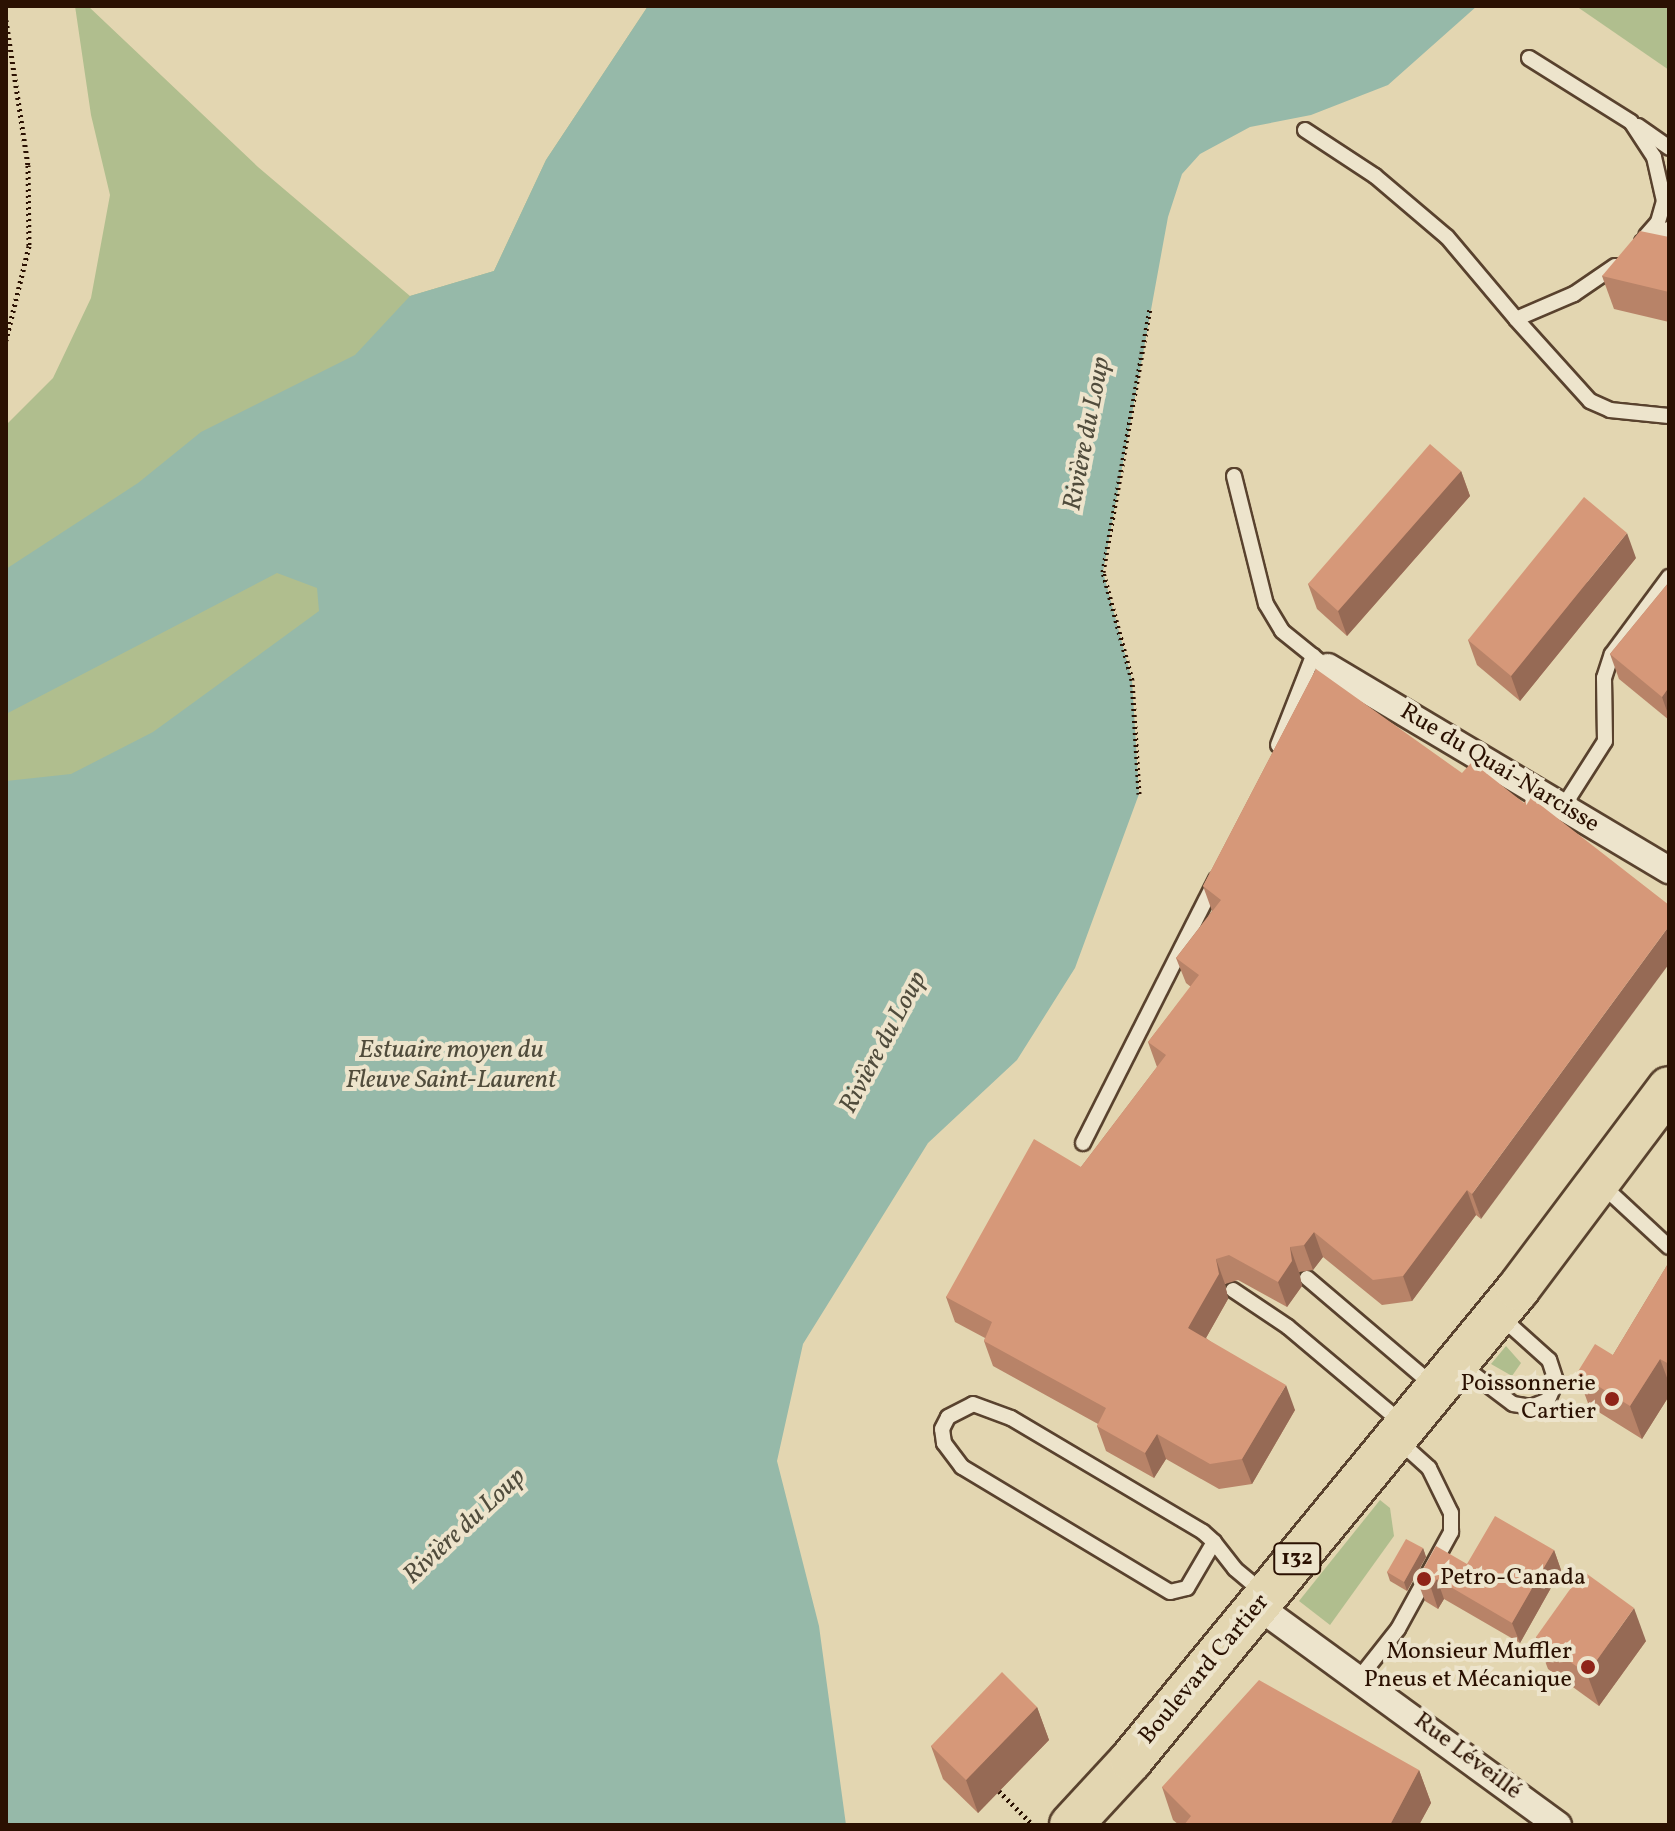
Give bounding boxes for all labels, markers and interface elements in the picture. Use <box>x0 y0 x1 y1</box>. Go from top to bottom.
water label: Rivière du Loup <box>1058 355 1118 513</box>
street label: Rue du Quai-Narcisse <box>1394 698 1604 840</box>
water label: Rivière du Loup <box>834 967 934 1119</box>
water label: Estuaire moyen du Fleuve Saint-Laurent <box>346 1035 556 1096</box>
place label: Poissonnerie Cartier <box>1461 1371 1596 1427</box>
marker: Poissonnerie Cartier <box>1603 1390 1621 1408</box>
water label: Rivière du Loup <box>397 1462 533 1592</box>
road number: 132 <box>1273 1541 1321 1577</box>
place label: Petro-Canada <box>1440 1565 1586 1593</box>
marker: Petro-Canada <box>1415 1570 1433 1588</box>
street label: Boulevard Cartier <box>1134 1589 1276 1751</box>
place label: Monsieur Muffler Pneus et Mécanique <box>1364 1639 1572 1695</box>
marker: Monsieur Muffler Pneus et Mécanique <box>1579 1658 1597 1676</box>
street label: Rue Léveillé <box>1407 1707 1527 1807</box>

